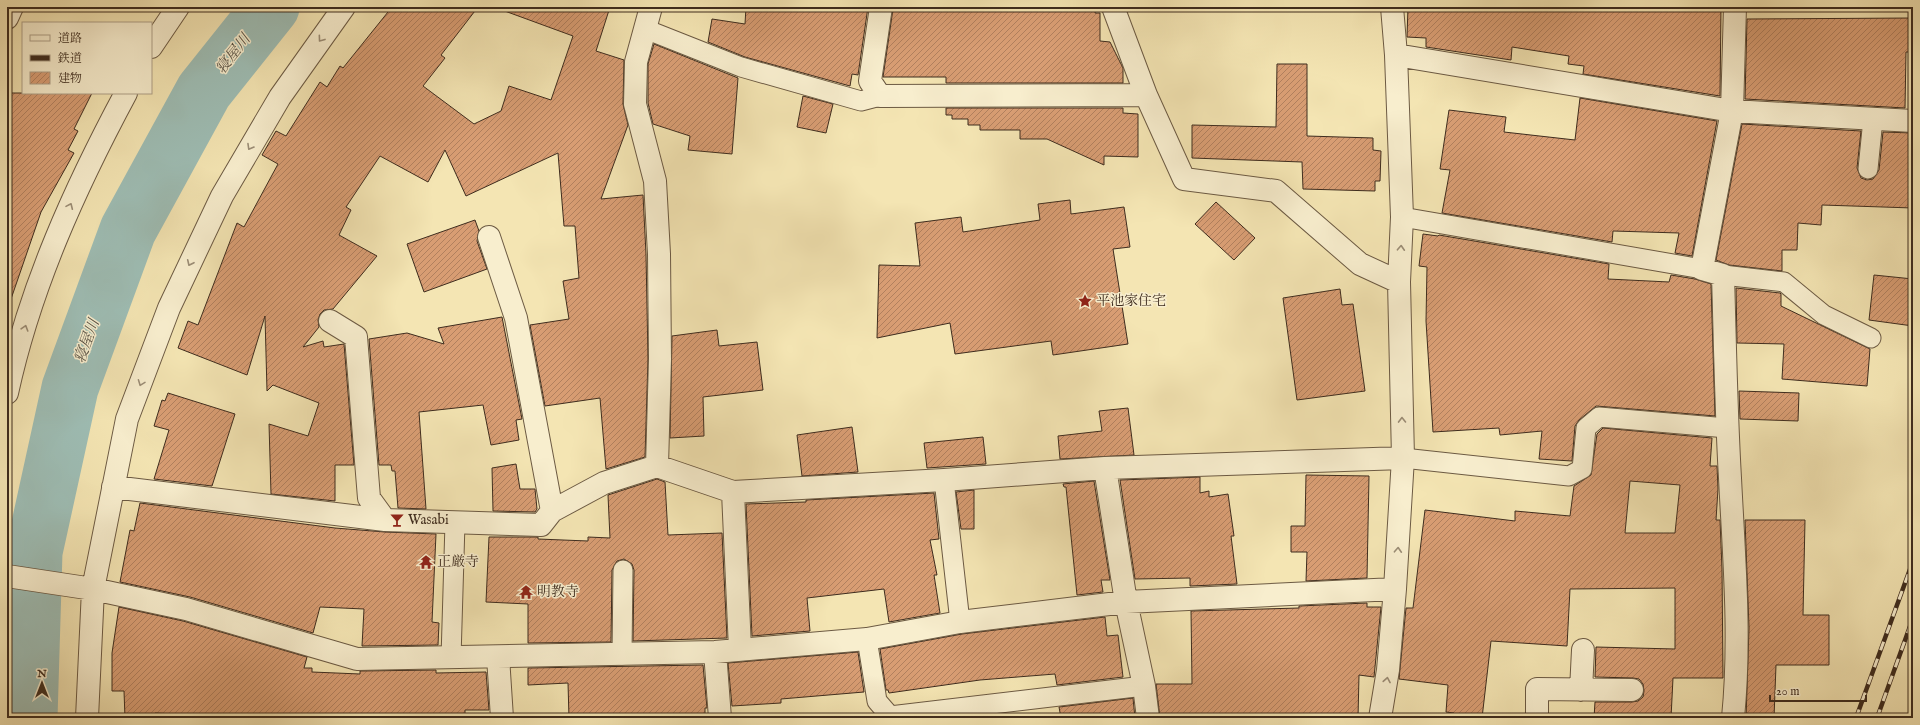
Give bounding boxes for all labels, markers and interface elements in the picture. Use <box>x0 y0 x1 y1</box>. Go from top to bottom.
legend <box>22 22 152 94</box>
water label: 寝屋川 <box>212 29 256 78</box>
text: 道路 <box>58 31 82 46</box>
one-way arrow <box>319 34 326 41</box>
text: 鉄道 <box>57 51 82 66</box>
text: 建物 <box>58 71 82 86</box>
one-way arrow <box>248 143 255 150</box>
one-way arrow <box>65 203 73 211</box>
one-way arrow <box>1396 245 1405 251</box>
one-way arrow <box>187 258 195 266</box>
place label: 平池家住宅 <box>1096 292 1166 310</box>
place icon: 平池家住宅 <box>1077 293 1093 309</box>
water label: 寝屋川 <box>70 315 104 365</box>
one-way arrow <box>20 325 29 332</box>
one-way arrow <box>137 379 145 386</box>
one-way arrow <box>1398 417 1406 423</box>
place label: Wasabi <box>408 511 449 529</box>
bar icon: Wasabi <box>389 512 405 528</box>
one-way arrow <box>1393 547 1402 553</box>
place label: 正厳寺 <box>437 553 479 571</box>
temple icon: 正厳寺 <box>418 554 434 570</box>
place label: 明教寺 <box>537 583 579 601</box>
temple icon: 明教寺 <box>518 584 534 600</box>
north arrow <box>22 663 62 703</box>
text: N <box>36 667 47 681</box>
one-way arrow <box>1382 677 1390 683</box>
scale bar <box>1770 677 1866 703</box>
text: 20 m <box>1776 684 1799 699</box>

